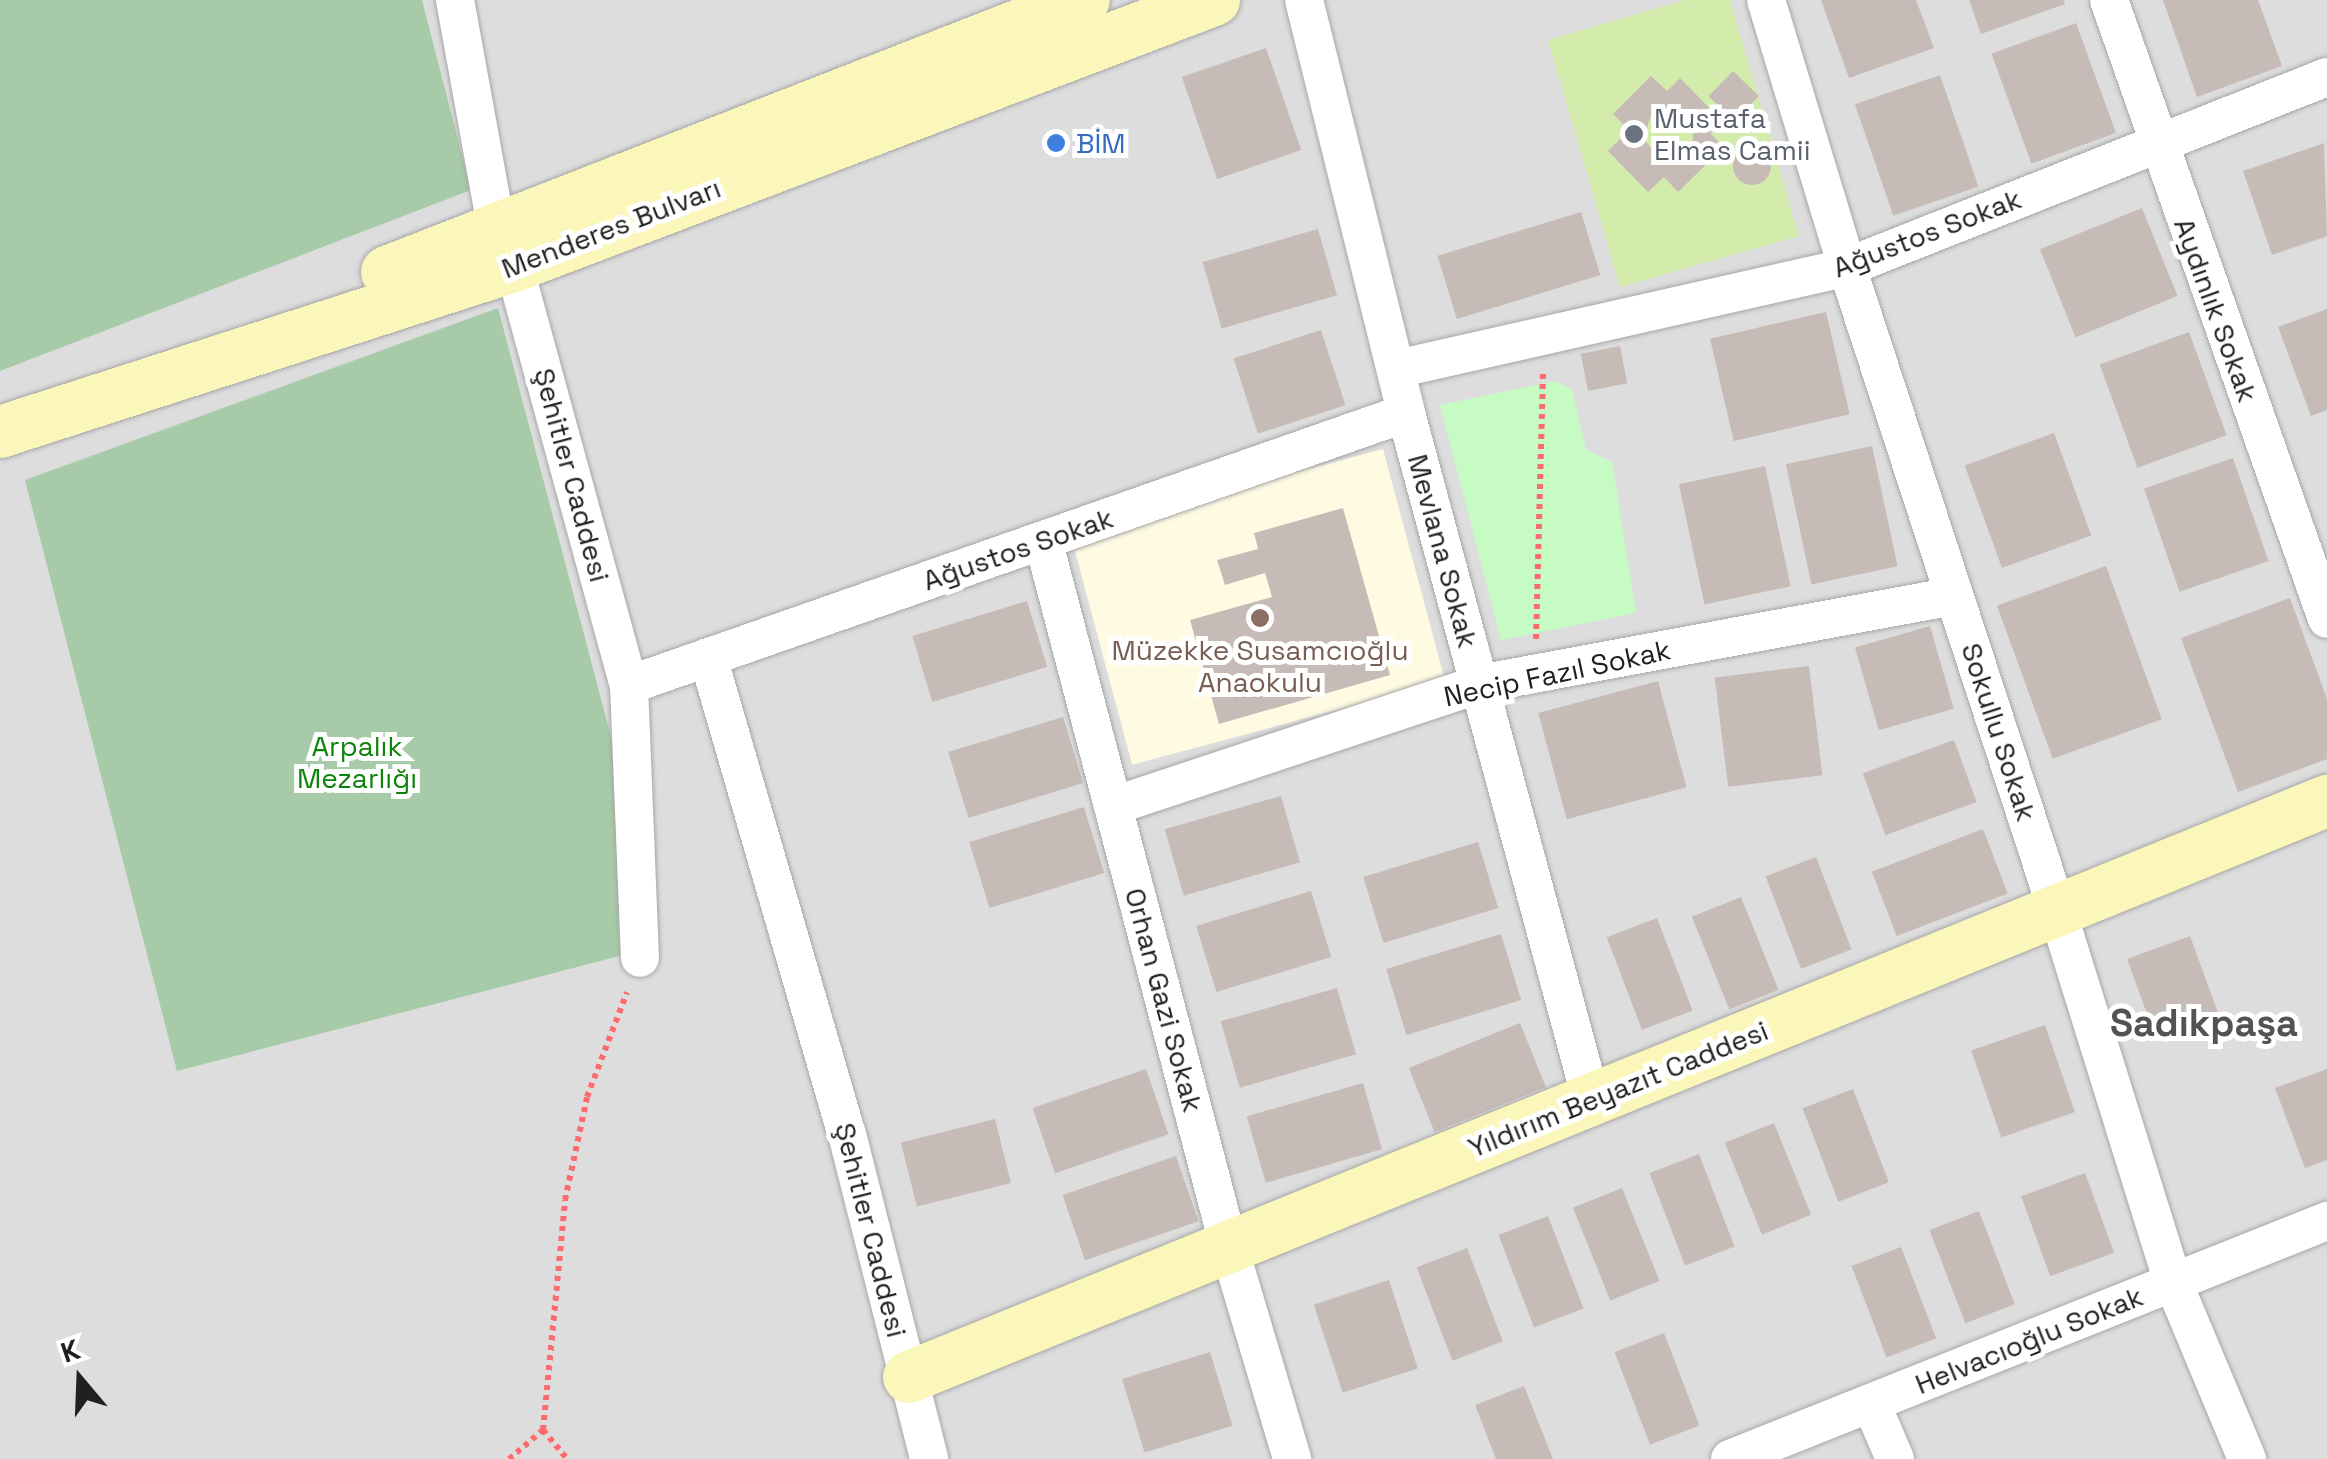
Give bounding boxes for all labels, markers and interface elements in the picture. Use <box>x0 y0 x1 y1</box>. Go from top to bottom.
place label: Mustafa Elmas Camii <box>1654 101 1811 167</box>
marker: Mustafa Elmas Camii <box>1623 123 1645 145</box>
place label: BİM <box>1076 126 1126 160</box>
marker: BİM <box>1045 132 1067 154</box>
street label: Menderes Bulvarı <box>497 171 725 285</box>
street label: Ağustos Sokak <box>1828 182 2026 284</box>
street label: Aydınlık Sokak <box>2167 213 2265 407</box>
street label: Şehitler Caddesi <box>527 365 617 585</box>
street label: Mevlana Sokak <box>1401 450 1485 652</box>
street label: Ağustos Sokak <box>918 501 1118 597</box>
marker: Müzekke Susamcıoğlu Anaokulu <box>1249 607 1271 629</box>
place label: Müzekke Susamcıoğlu Anaokulu <box>1111 633 1409 699</box>
street label: Necip Fazıl Sokak <box>1441 633 1673 713</box>
street label: Sokullu Sokak <box>1954 639 2044 825</box>
park label: Arpalık Mezarlığı <box>297 729 417 795</box>
street label: Orhan Gazi Sokak <box>1118 884 1210 1116</box>
district label: Sadıkpaşa <box>2110 1001 2298 1047</box>
street label: Yıldırım Beyazıt Caddesi <box>1463 1013 1773 1165</box>
street label: Şehitler Caddesi <box>828 1119 914 1341</box>
street label: Helvacıoğlu Sokak <box>1910 1279 2148 1401</box>
north arrow <box>30 1329 130 1429</box>
text: K <box>56 1331 84 1371</box>

